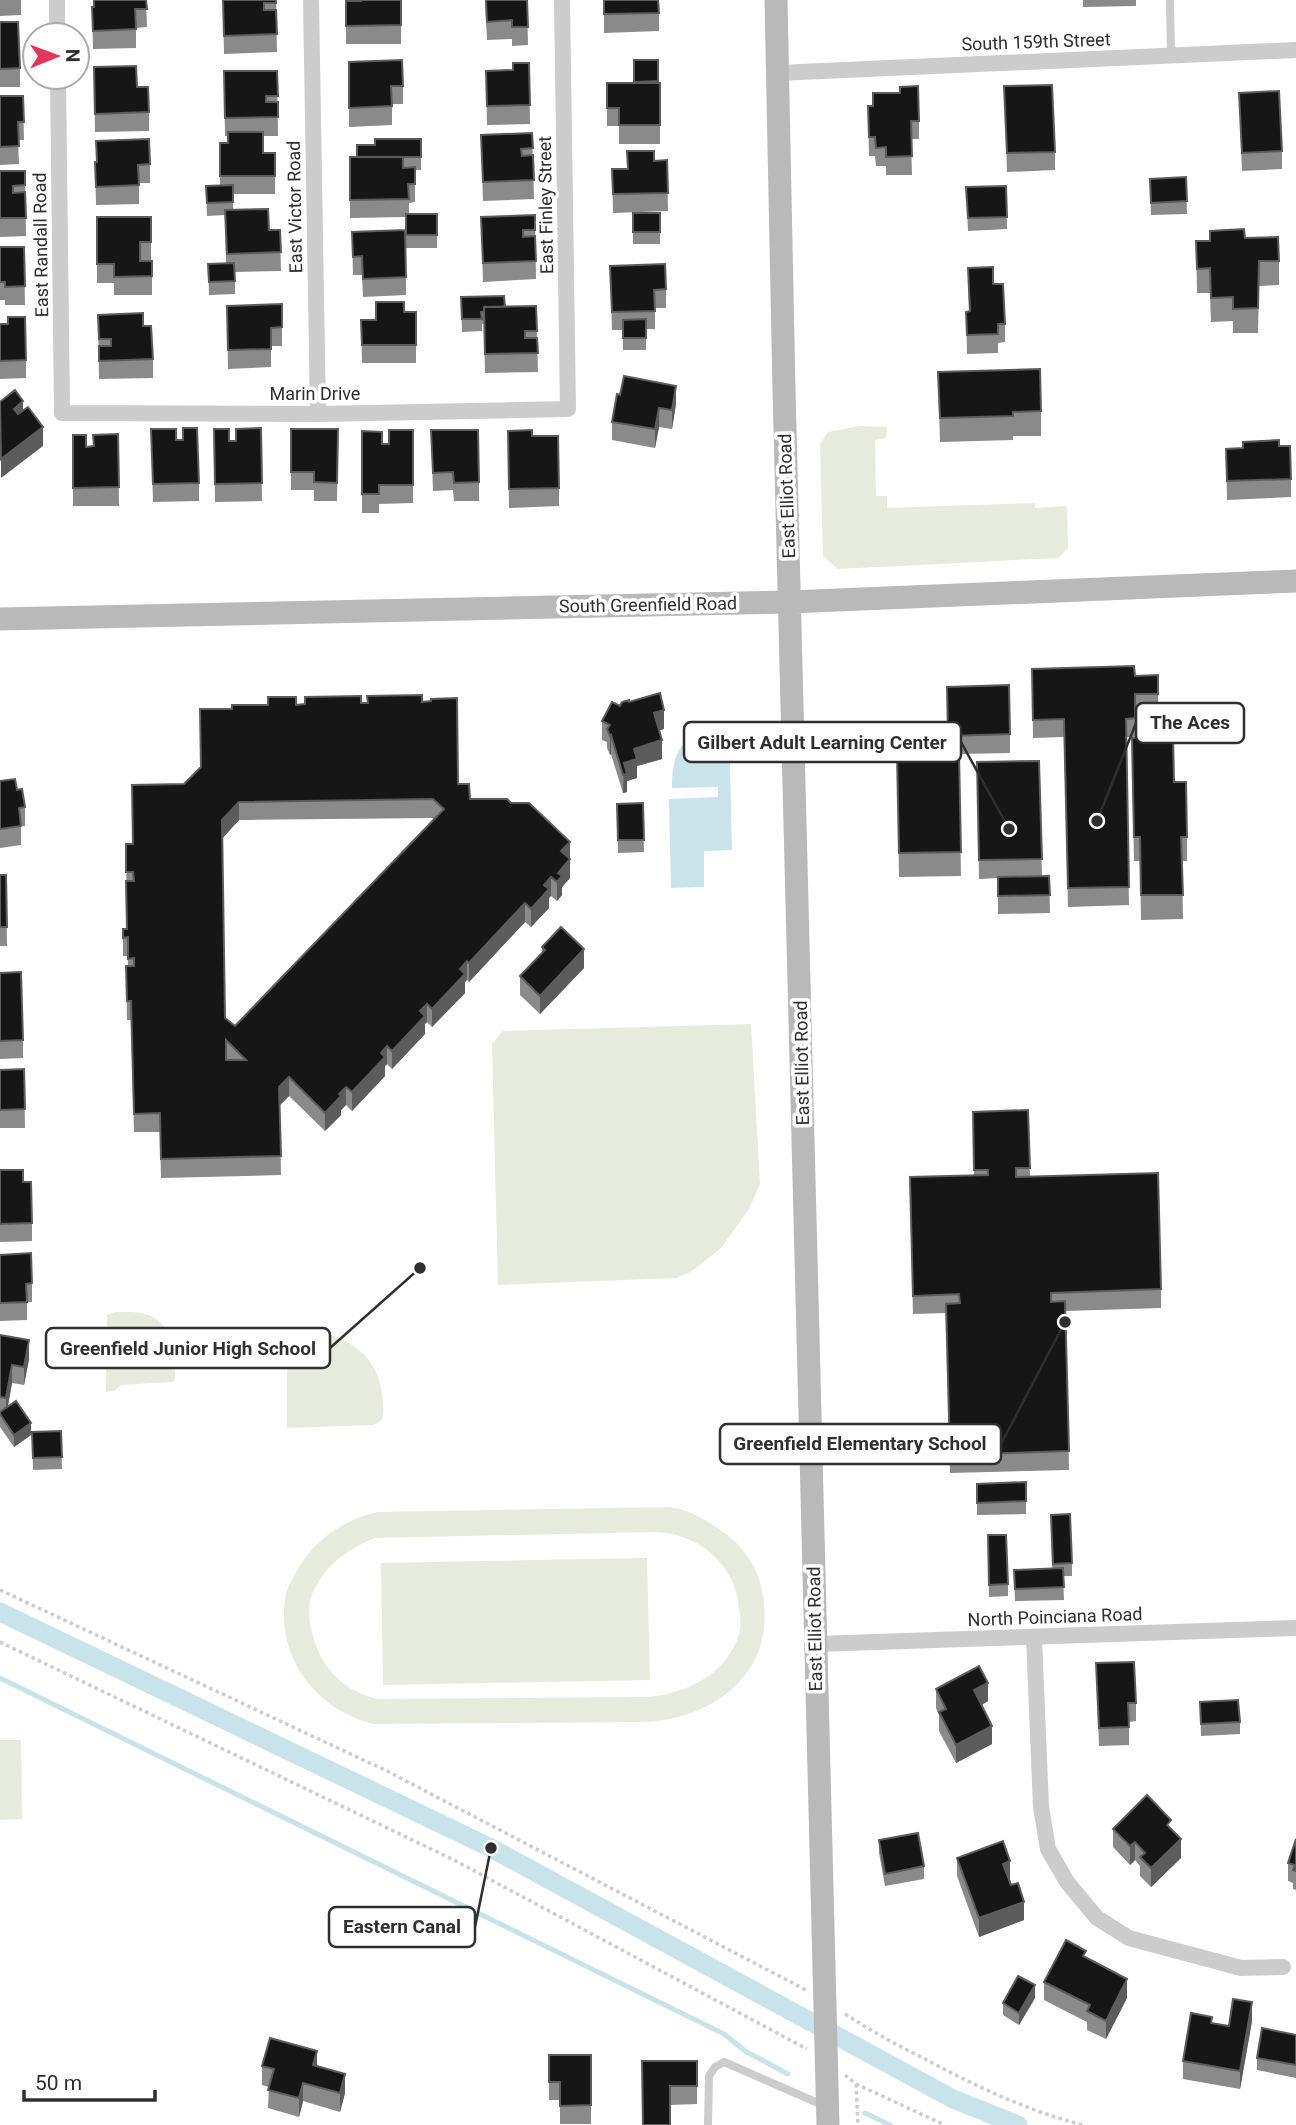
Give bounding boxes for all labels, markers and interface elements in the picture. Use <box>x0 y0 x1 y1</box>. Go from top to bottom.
north arrow <box>21 21 91 91</box>
street label: South 159th Street <box>961 28 1111 55</box>
text: N <box>61 49 84 63</box>
street label: East Finley Street <box>534 136 557 274</box>
street label: East Victor Road <box>283 140 306 274</box>
street label: East Randall Road <box>29 172 52 318</box>
street label: Marin Drive <box>270 383 360 404</box>
street label: East Elliot Road <box>774 433 799 559</box>
street label: South Greenfield Road <box>559 592 737 617</box>
callout: The Aces <box>1136 703 1244 743</box>
text: The Aces <box>1150 711 1230 734</box>
callout: Gilbert Adult Learning Center <box>684 722 961 762</box>
text: Gilbert Adult Learning Center <box>697 731 947 754</box>
street label: East Elliot Road <box>790 1000 813 1126</box>
callout: Greenfield Junior High School <box>46 1328 330 1368</box>
text: Greenfield Junior High School <box>60 1337 316 1360</box>
callout: Greenfield Elementary School <box>720 1424 1001 1464</box>
text: Greenfield Elementary School <box>733 1432 987 1455</box>
street label: East Elliot Road <box>803 1566 826 1692</box>
street label: North Poinciana Road <box>967 1603 1143 1630</box>
callout: Eastern Canal <box>329 1907 475 1947</box>
text: Eastern Canal <box>343 1915 461 1938</box>
scale bar <box>24 2058 156 2102</box>
text: 50 m <box>35 2071 82 2095</box>

